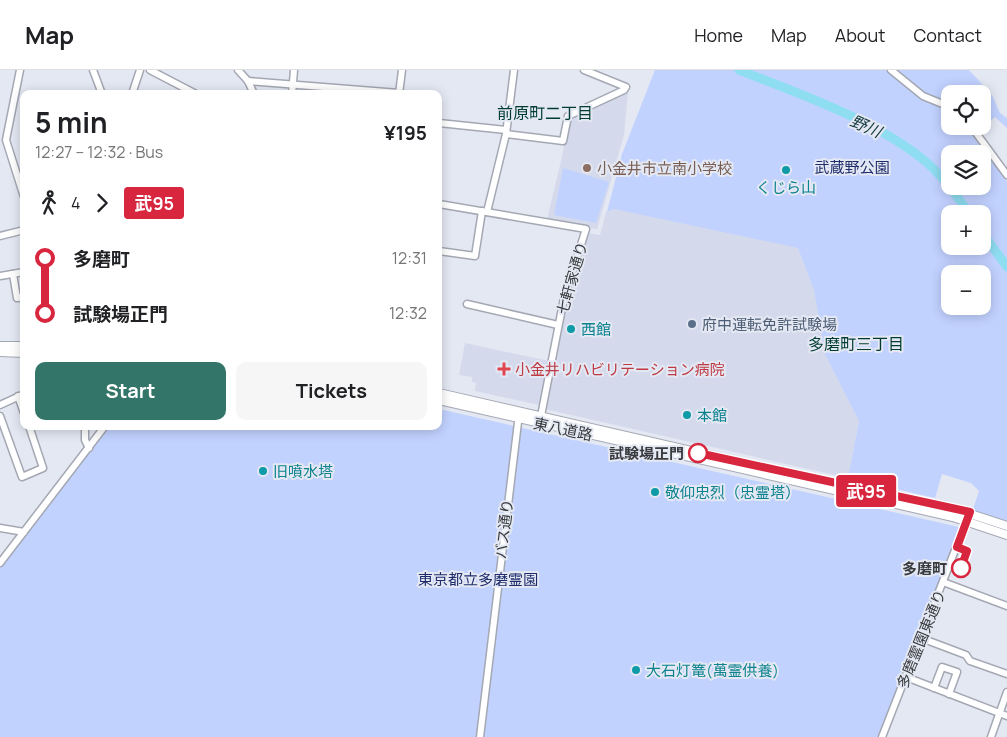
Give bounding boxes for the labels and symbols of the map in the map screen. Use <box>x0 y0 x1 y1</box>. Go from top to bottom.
district label: 前原町二丁目 <box>497 102 593 124</box>
water label: 野川 <box>847 109 887 143</box>
park label: 武蔵野公園 <box>814 157 890 178</box>
place label: 小金井市立南小学校 <box>597 158 732 179</box>
marker: 小金井市立南小学校 <box>581 162 593 174</box>
marker: くじら山 <box>780 164 792 176</box>
place label: くじら山 <box>756 177 816 198</box>
street label: 七軒家通り <box>552 239 592 317</box>
place label: 府中運転免許試験場 <box>702 314 837 335</box>
marker: 府中運転免許試験場 <box>686 318 698 330</box>
place label: 西館 <box>581 319 611 340</box>
marker: 西館 <box>565 323 577 335</box>
district label: 多磨町三丁目 <box>808 333 904 355</box>
place label: 小金井リハビリテーション病院 <box>515 359 725 380</box>
marker: 小金井リハビリテーション病院 <box>497 362 511 376</box>
place label: 本館 <box>697 405 727 426</box>
marker: 本館 <box>681 409 693 421</box>
street label: 東八道路 <box>531 412 595 446</box>
place label: 試験場正門 <box>609 443 684 464</box>
marker: 試験場正門 <box>688 443 708 463</box>
place label: 旧噴水塔 <box>273 461 333 482</box>
marker: 旧噴水塔 <box>257 465 269 477</box>
line badge: 武95 <box>837 475 895 507</box>
place label: 敬仰忠烈（忠霊塔） <box>665 482 800 503</box>
marker: 敬仰忠烈（忠霊塔） <box>649 486 661 498</box>
street label: バス通り <box>490 498 518 560</box>
place label: 多磨町 <box>902 558 947 579</box>
marker: 多磨町 <box>951 558 971 578</box>
park label: 東京都立多磨霊園 <box>418 569 538 590</box>
street label: 多磨霊園東通り <box>892 586 950 692</box>
place label: 大石灯篭(萬霊供養) <box>646 660 779 681</box>
marker: 大石灯篭(萬霊供養) <box>630 664 642 676</box>

